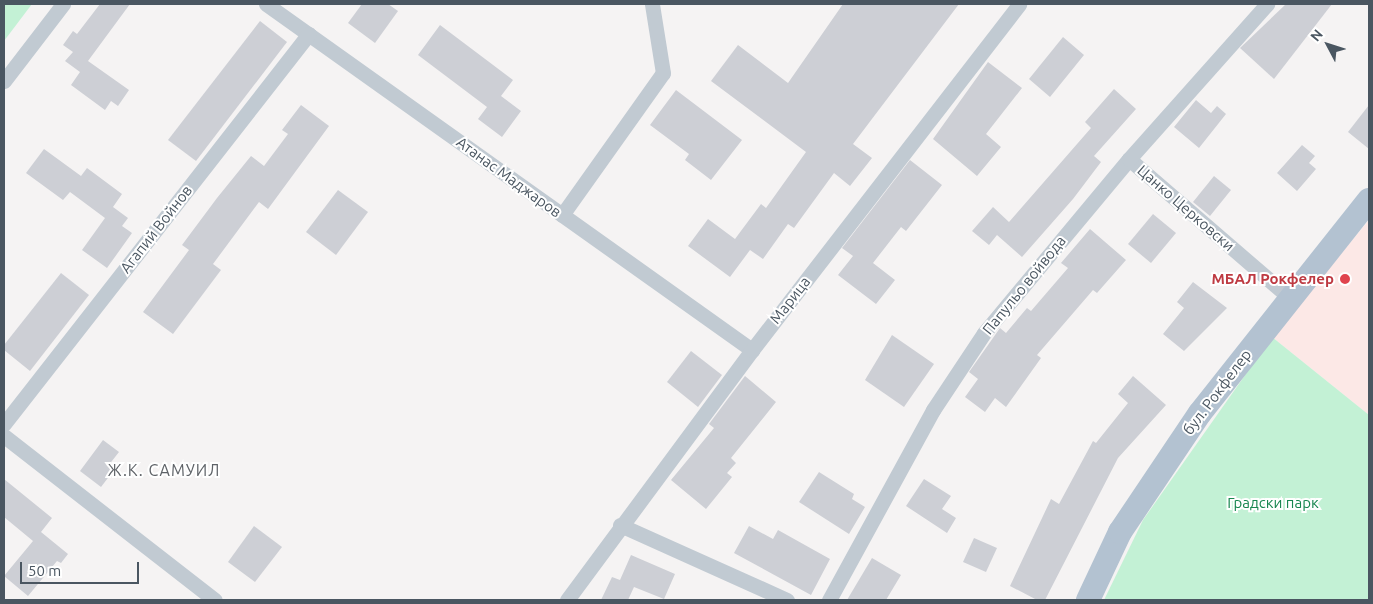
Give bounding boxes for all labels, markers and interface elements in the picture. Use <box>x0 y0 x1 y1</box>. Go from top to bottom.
north arrow <box>1303 20 1353 70</box>
text: N <box>1307 26 1326 45</box>
street label: Атанас Маджаров <box>453 133 565 221</box>
street label: Цанко Церковски <box>1134 161 1238 255</box>
street label: Агапий Войнов <box>116 182 196 276</box>
street label: Папульо войвода <box>979 232 1069 338</box>
place label: МБАЛ Рокфелер <box>1211 270 1334 288</box>
marker: МБАЛ Рокфелер <box>1338 272 1352 286</box>
street label: Марица <box>766 273 814 327</box>
street label: бул. Рокфелер <box>1179 346 1255 438</box>
district label: Ж.К. САМУИЛ <box>106 460 222 480</box>
park label: Градски парк <box>1227 494 1319 512</box>
scale bar <box>22 552 141 584</box>
text: 50 m <box>28 562 61 579</box>

